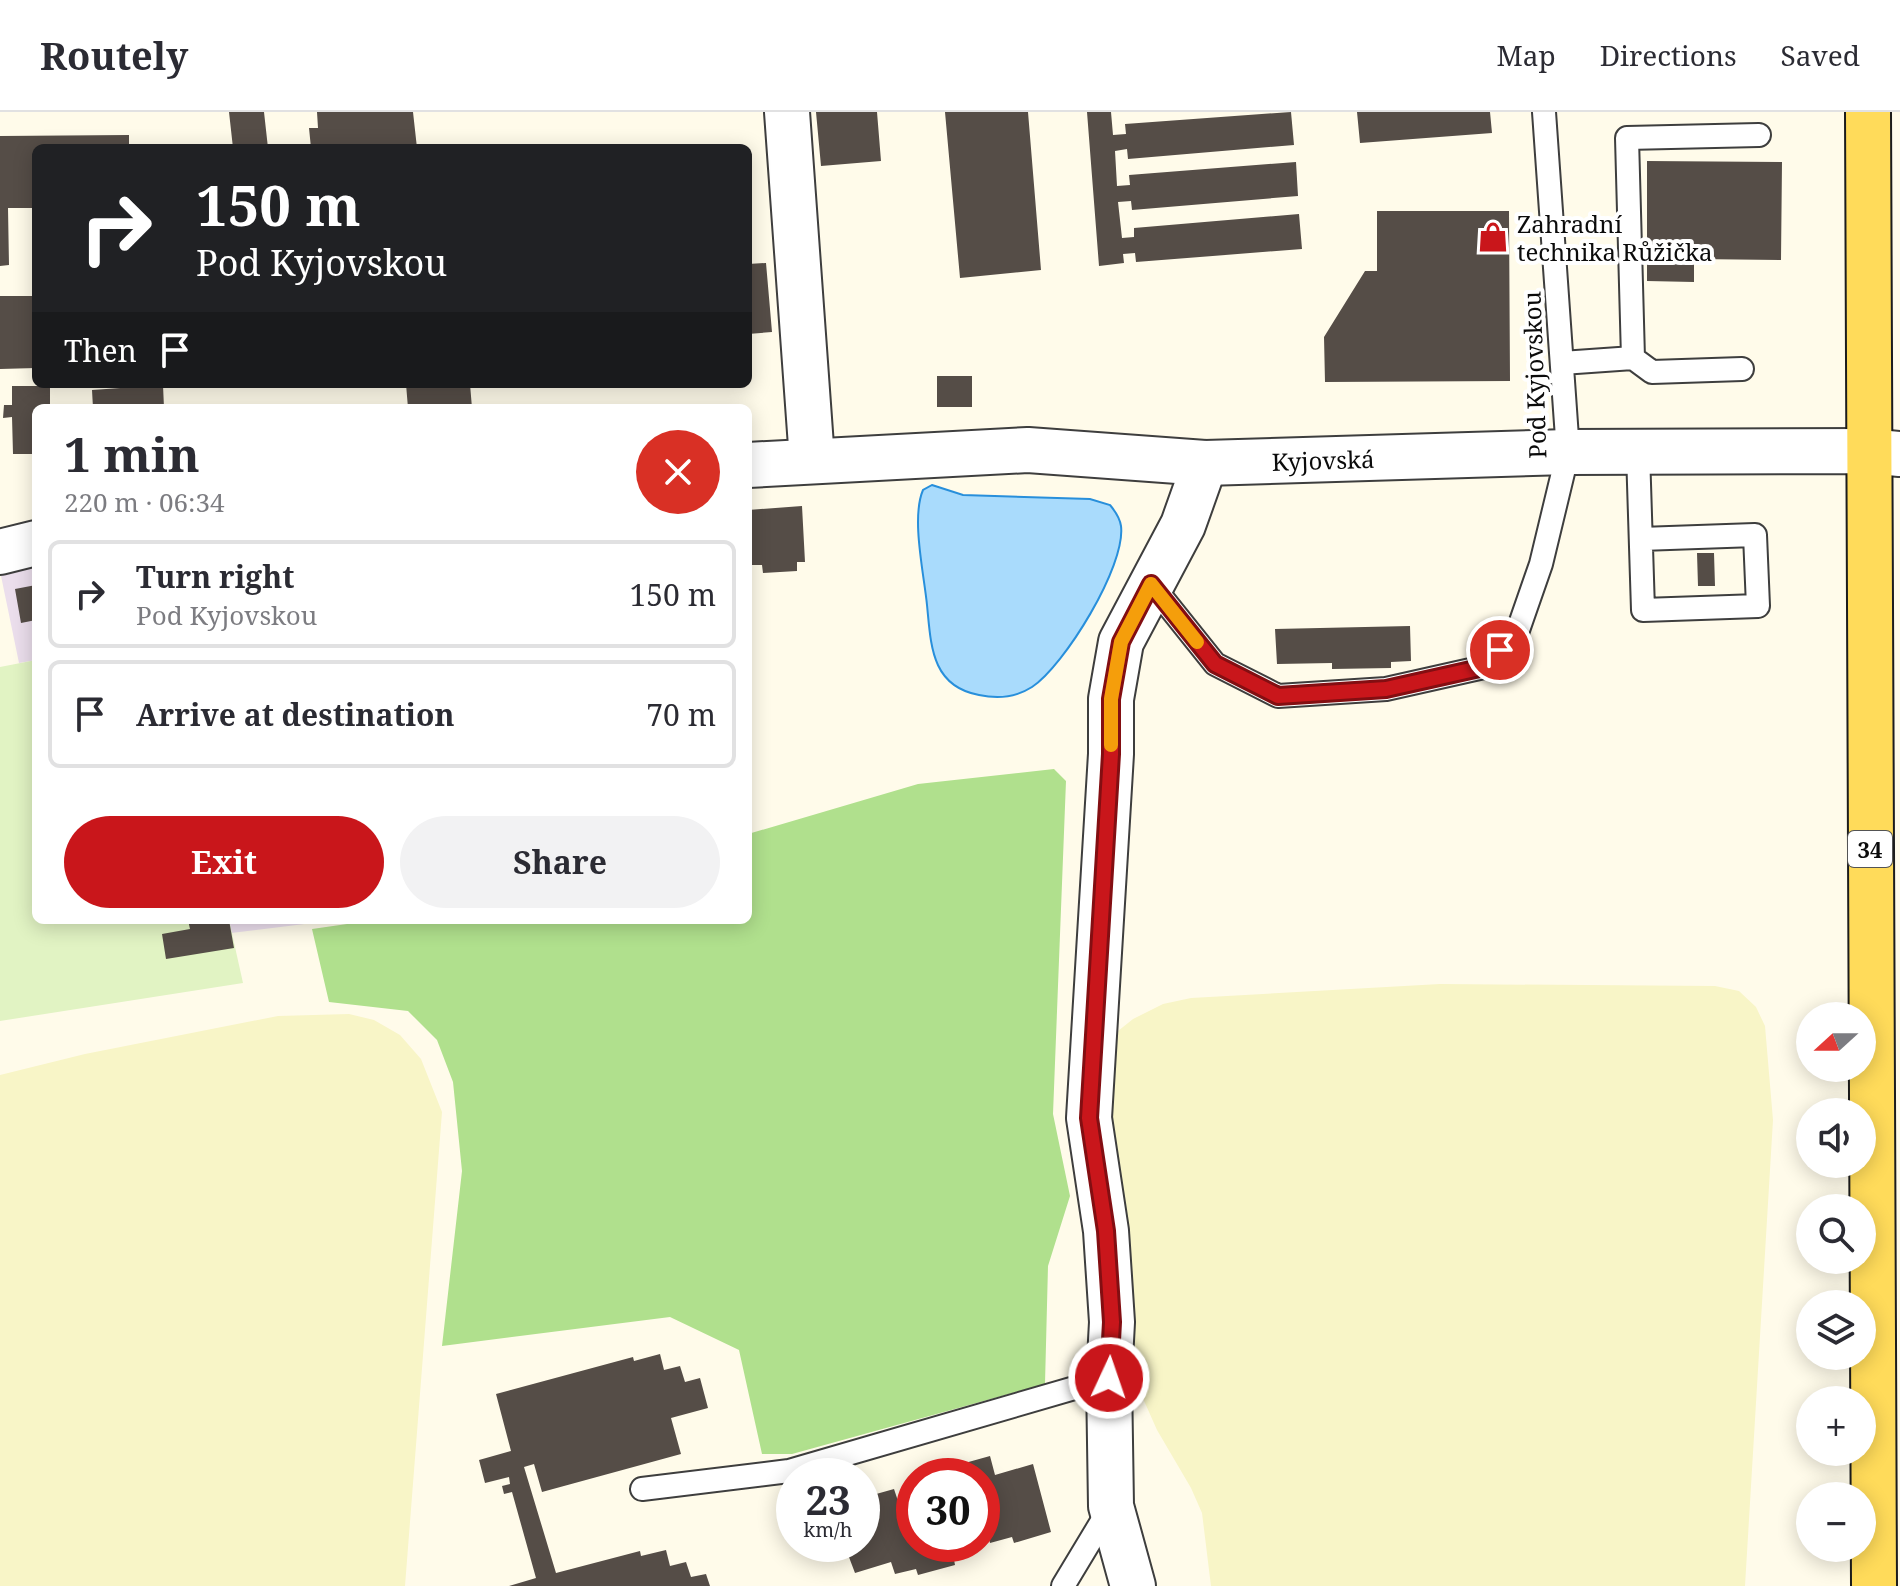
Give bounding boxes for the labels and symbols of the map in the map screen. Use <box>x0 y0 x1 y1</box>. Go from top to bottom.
place label: Zahradní technika Růžička <box>1517 207 1713 268</box>
shop icon: Zahradní technika Růžička <box>1476 220 1510 254</box>
street label: Pod Kyjovskou <box>1515 291 1553 459</box>
street label: Kyjovská <box>1271 441 1375 477</box>
pin <box>1466 616 1534 684</box>
road number: 34 <box>1848 831 1892 867</box>
north arrow <box>1796 1002 1876 1082</box>
position arrow <box>1067 1336 1151 1420</box>
speed limit sign: 30 <box>896 1458 1000 1562</box>

